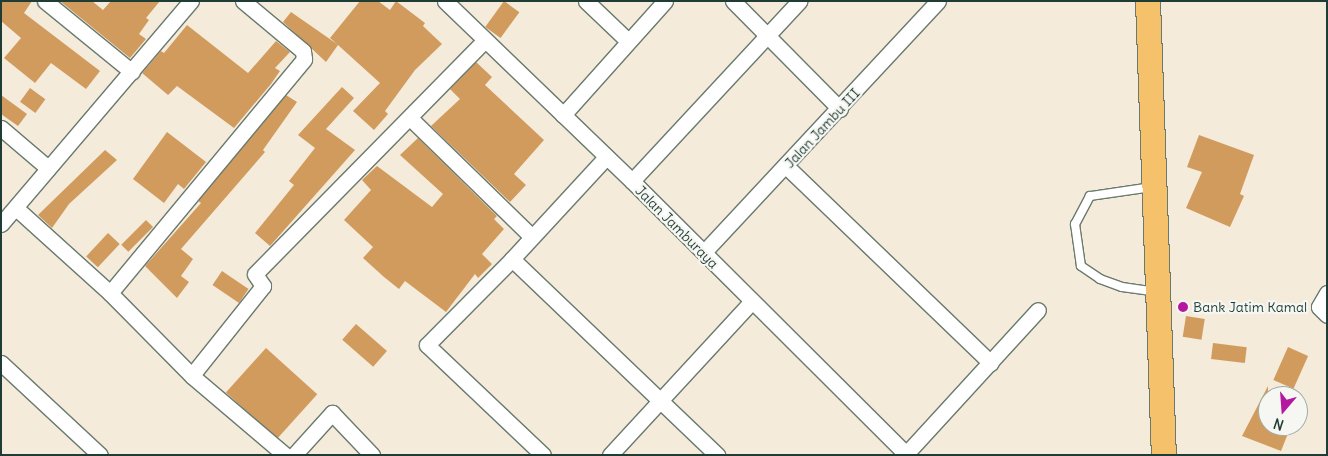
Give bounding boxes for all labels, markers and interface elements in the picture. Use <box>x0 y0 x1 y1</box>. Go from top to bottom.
street label: Jalan Jambu III <box>781 85 863 171</box>
street label: Jalan Jamburaya <box>632 182 722 272</box>
place label: Bank Jatim Kamal <box>1193 299 1307 315</box>
marker: Bank Jatim Kamal <box>1177 301 1189 313</box>
north arrow <box>1258 386 1308 436</box>
text: N <box>1271 414 1286 434</box>

